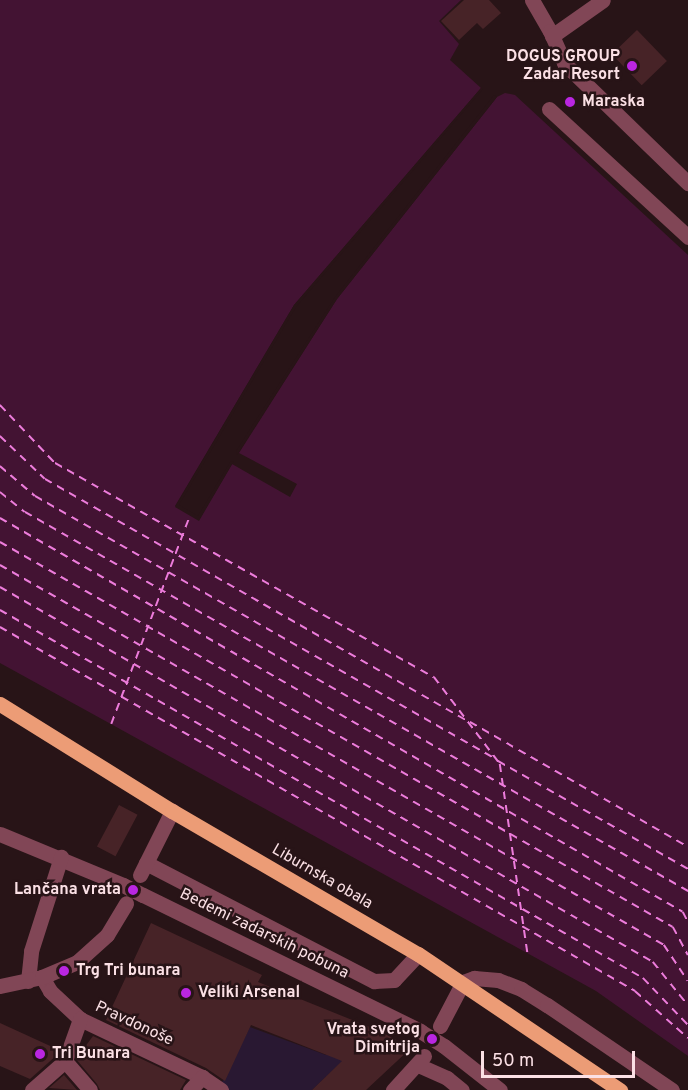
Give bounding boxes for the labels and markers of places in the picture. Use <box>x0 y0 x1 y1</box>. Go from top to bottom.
place label: DOGUS GROUP Zadar Resort <box>506 47 620 85</box>
marker: DOGUS GROUP Zadar Resort <box>625 59 639 73</box>
place label: Maraska <box>582 92 645 112</box>
marker: Maraska <box>563 95 577 109</box>
place label: Lančana vrata <box>14 880 121 900</box>
marker: Lančana vrata <box>126 883 140 897</box>
place label: Trg Tri bunara <box>76 961 180 981</box>
marker: Trg Tri bunara <box>57 964 71 978</box>
place label: Veliki Arsenal <box>198 983 301 1003</box>
marker: Veliki Arsenal <box>179 986 193 1000</box>
place label: Vrata svetog Dimitrija <box>326 1020 420 1058</box>
marker: Vrata svetog Dimitrija <box>425 1032 439 1046</box>
place label: Tri Bunara <box>52 1044 130 1064</box>
marker: Tri Bunara <box>33 1047 47 1061</box>

